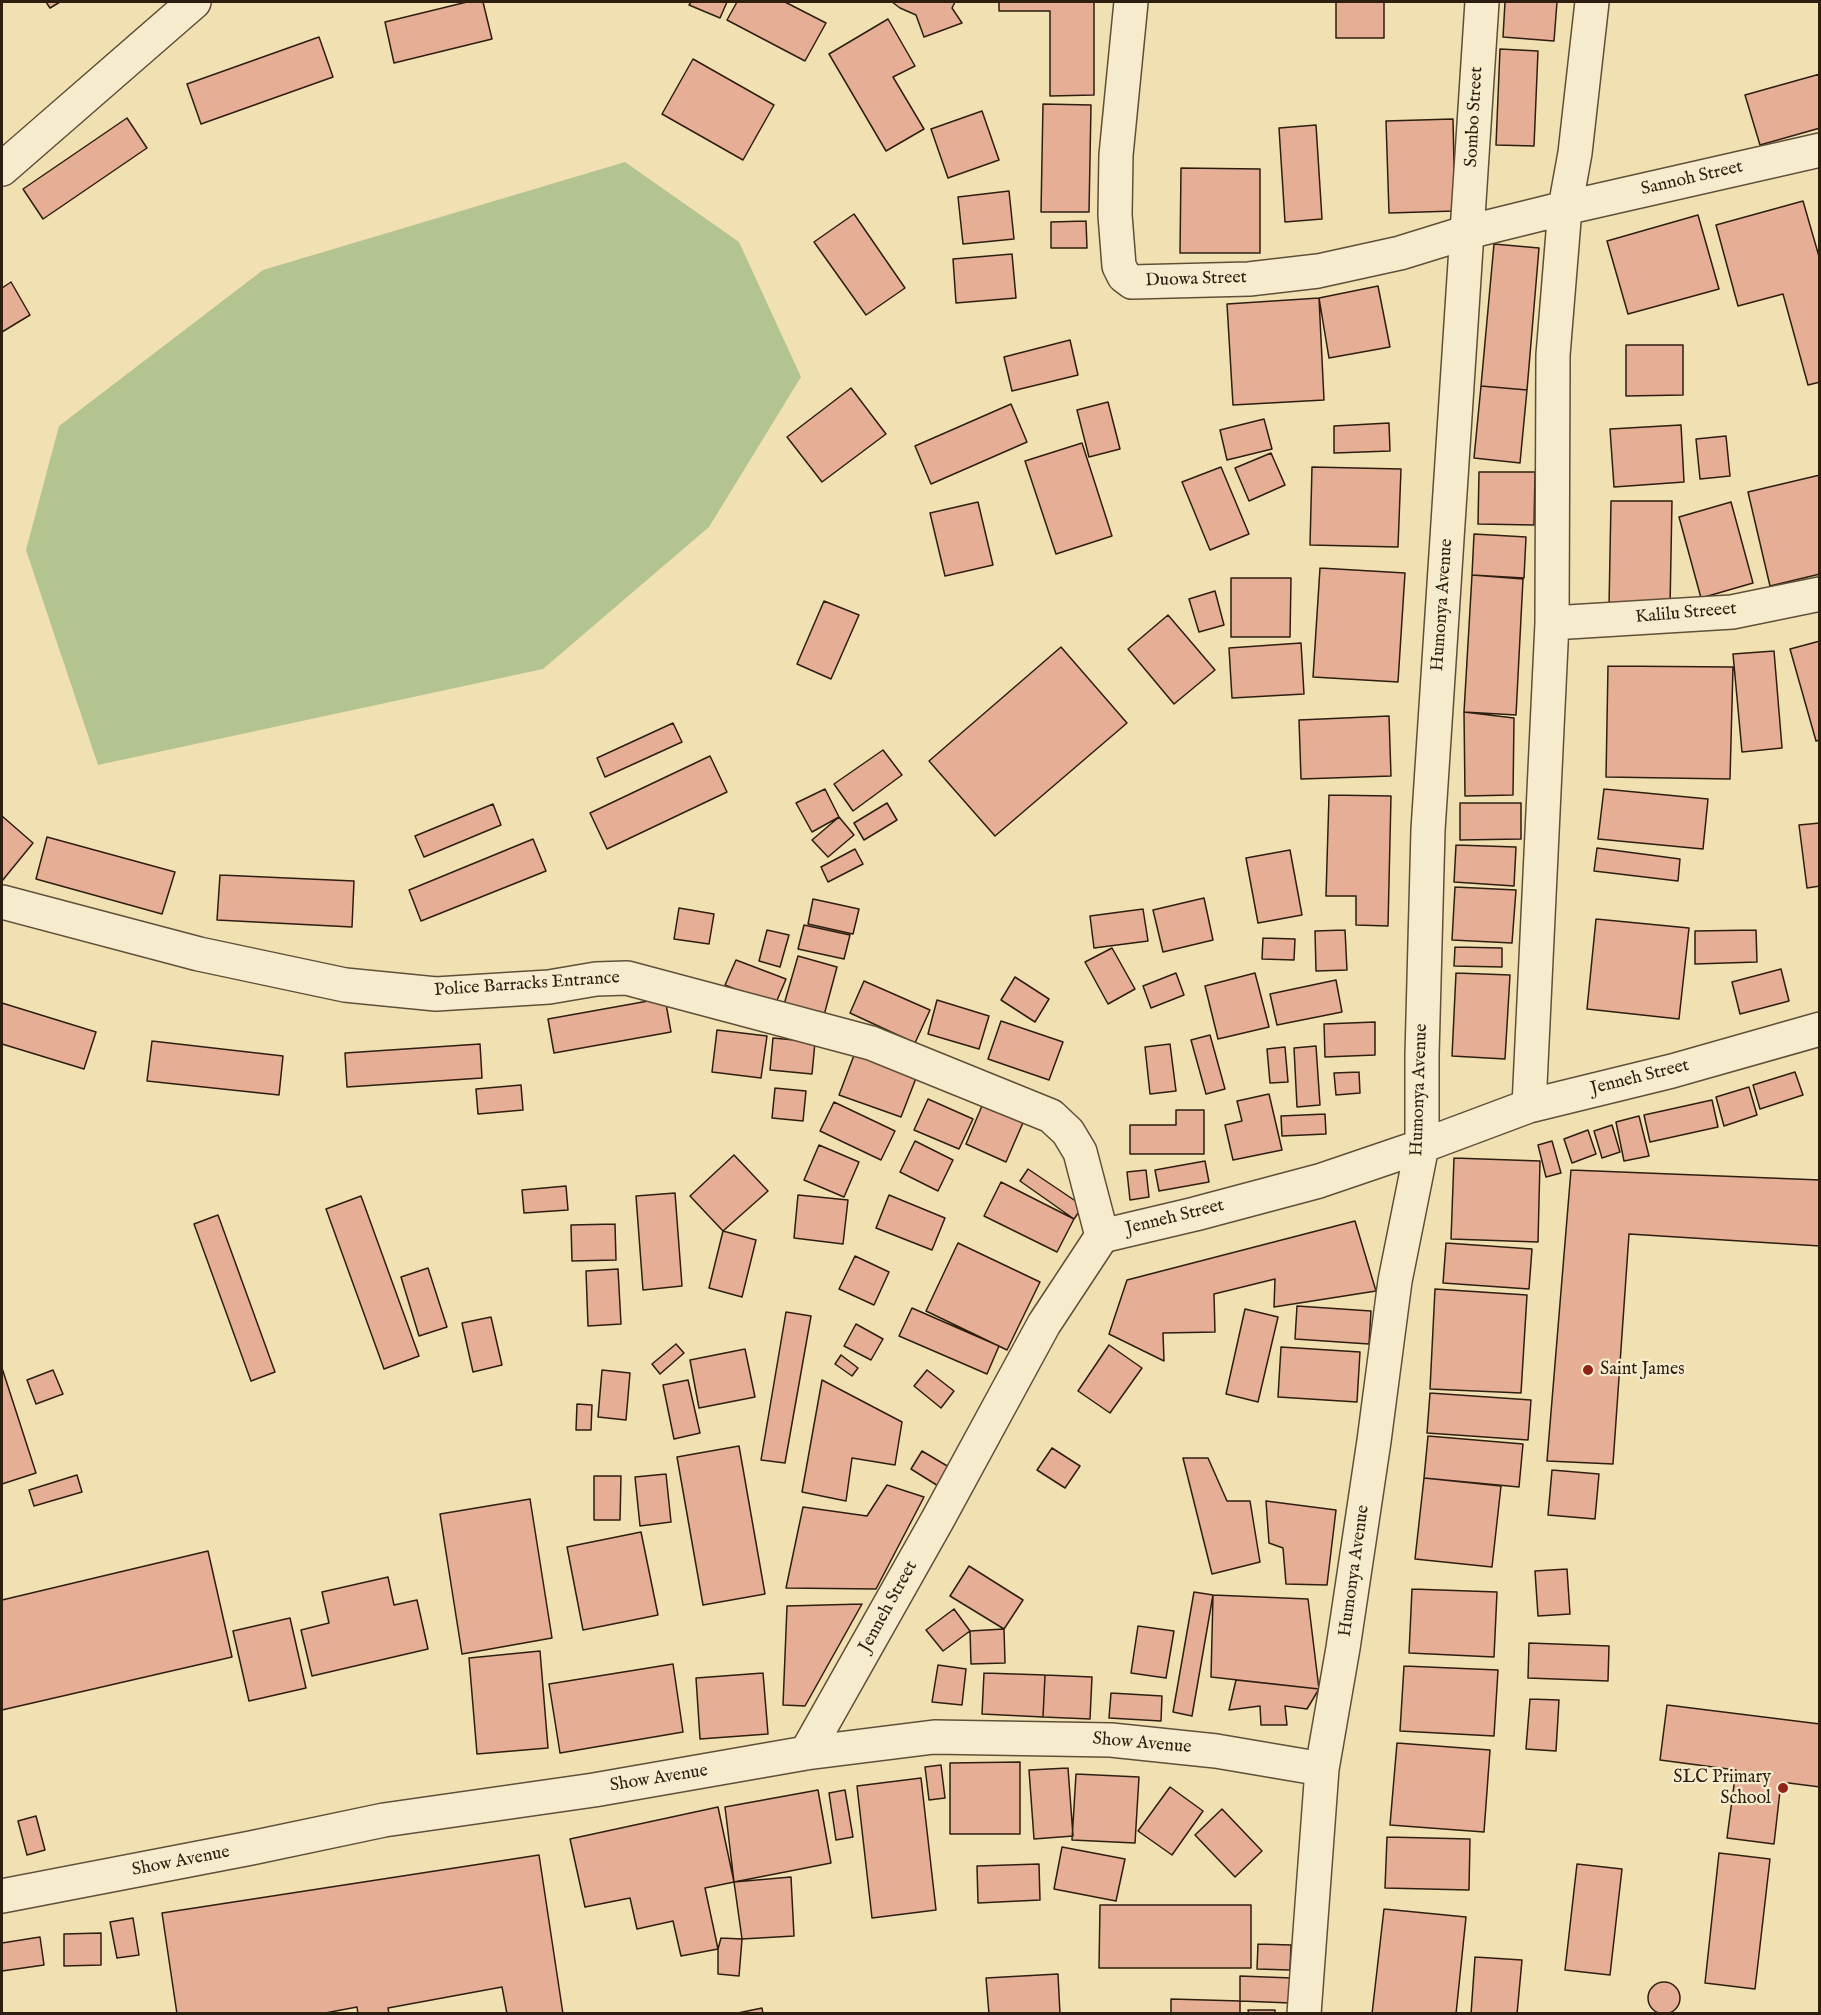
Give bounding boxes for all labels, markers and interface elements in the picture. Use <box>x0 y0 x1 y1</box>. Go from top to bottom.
street label: Sombo Street <box>1462 66 1488 168</box>
street label: Sannoh Street <box>1639 157 1745 201</box>
street label: Duowa Street <box>1145 267 1247 293</box>
street label: Humonya Avenue <box>1428 538 1458 672</box>
street label: Kalilu Streeet <box>1634 599 1738 629</box>
street label: Police Barracks Entrance <box>434 968 620 1002</box>
street label: Humonya Avenue <box>1407 1023 1433 1157</box>
street label: Jenneh Street <box>1588 1055 1692 1101</box>
street label: Jenneh Street <box>1123 1195 1227 1241</box>
place label: Saint James <box>1600 1359 1685 1381</box>
marker: Saint James <box>1581 1363 1595 1377</box>
street label: Humonya Avenue <box>1335 1504 1375 1638</box>
street label: Jenneh Street <box>855 1558 923 1656</box>
street label: Show Avenue <box>1092 1729 1192 1759</box>
street label: Show Avenue <box>608 1761 710 1797</box>
place label: SLC Primary School <box>1673 1767 1771 1810</box>
marker: SLC Primary School <box>1776 1781 1790 1795</box>
street label: Show Avenue <box>130 1842 232 1882</box>

